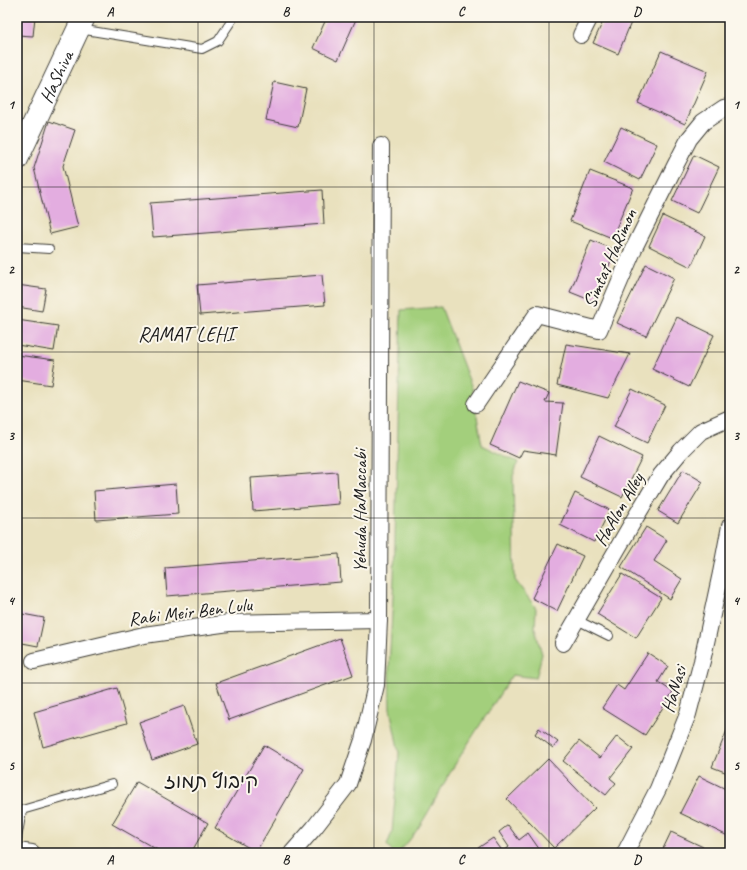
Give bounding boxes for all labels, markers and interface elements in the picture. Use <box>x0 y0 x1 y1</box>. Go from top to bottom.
text: A <box>107 4 115 20</box>
text: B <box>283 4 291 20</box>
text: C <box>458 4 466 20</box>
text: D <box>633 4 642 20</box>
street label: HaShiva <box>34 45 80 107</box>
text: 1 <box>8 97 16 113</box>
text: 1 <box>733 97 741 113</box>
street label: Simtat HaRimon <box>577 205 643 312</box>
text: 2 <box>8 262 15 278</box>
text: 2 <box>733 262 740 278</box>
district label: RAMAT LEHI <box>138 322 239 347</box>
text: 3 <box>8 428 15 444</box>
text: 3 <box>733 428 740 444</box>
street label: Yehuda HaMaccabi <box>348 447 372 573</box>
street label: HaAlon Alley <box>588 467 650 550</box>
street label: Rabi Meir Ben Lulu <box>127 592 254 631</box>
text: 4 <box>8 593 16 609</box>
text: 4 <box>733 593 741 609</box>
street label: HaNasi <box>656 661 693 715</box>
text: 5 <box>8 758 15 774</box>
text: 5 <box>733 758 740 774</box>
district label: קיבוץ תמוז <box>164 769 258 794</box>
text: A <box>107 852 115 868</box>
text: B <box>283 852 291 868</box>
text: C <box>458 852 466 868</box>
text: D <box>633 852 642 868</box>

